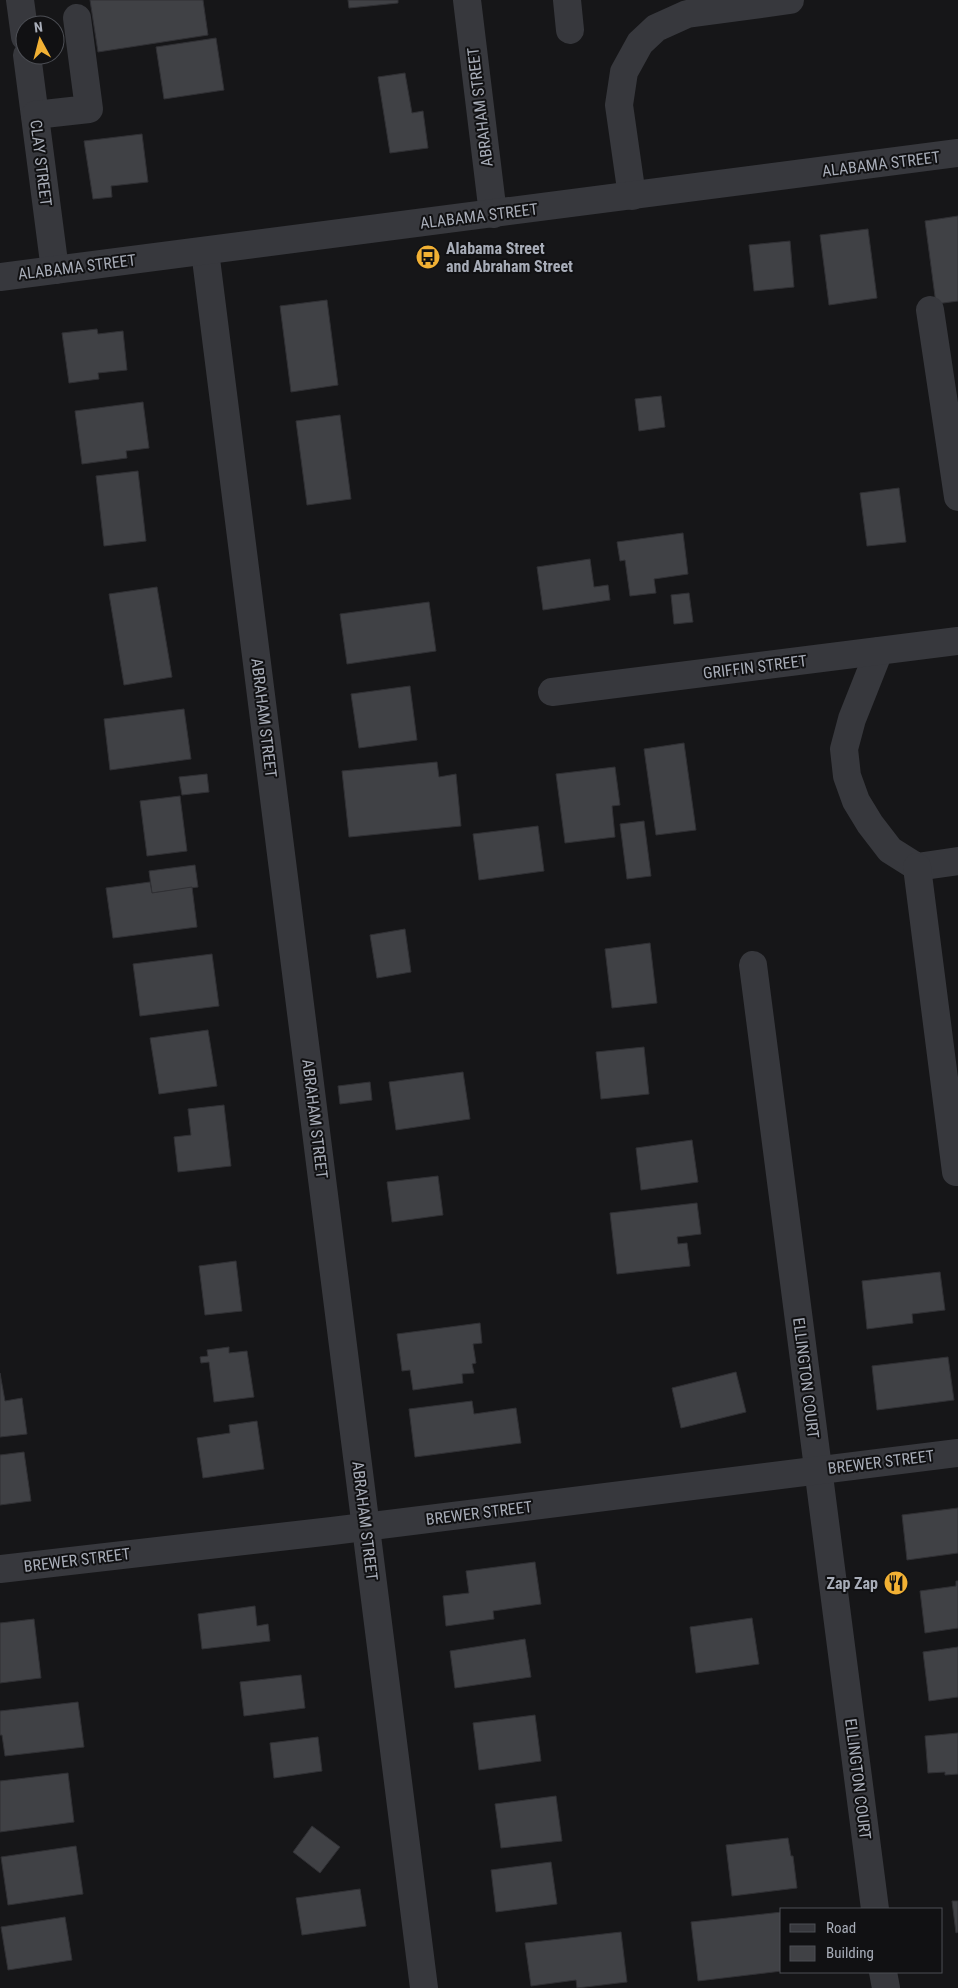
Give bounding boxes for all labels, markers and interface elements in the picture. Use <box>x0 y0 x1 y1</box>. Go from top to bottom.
north arrow <box>15 15 65 65</box>
text: N <box>33 19 44 36</box>
street label: ABRAHAM STREET <box>463 46 497 168</box>
street label: CLAY STREET <box>26 119 56 207</box>
street label: ALABAMA STREET <box>821 147 941 181</box>
street label: ALABAMA STREET <box>419 199 539 233</box>
place label: Alabama Street and Abraham Street <box>446 239 573 276</box>
bus stop icon: Alabama Street and Abraham Street <box>415 244 441 270</box>
street label: ALABAMA STREET <box>17 250 137 284</box>
street label: GRIFFIN STREET <box>702 651 808 683</box>
street label: ABRAHAM STREET <box>247 657 281 779</box>
street label: ABRAHAM STREET <box>298 1058 332 1180</box>
street label: ELLINGTON COURT <box>789 1316 823 1440</box>
street label: BREWER STREET <box>827 1446 935 1478</box>
street label: ABRAHAM STREET <box>348 1460 382 1582</box>
street label: BREWER STREET <box>425 1497 533 1529</box>
street label: BREWER STREET <box>23 1544 131 1576</box>
restaurant icon: Zap Zap <box>883 1570 909 1596</box>
place label: Zap Zap <box>826 1574 878 1593</box>
street label: ELLINGTON COURT <box>841 1717 875 1841</box>
legend <box>780 1908 943 1973</box>
text: Road <box>826 1919 856 1937</box>
text: Building <box>826 1944 874 1962</box>

